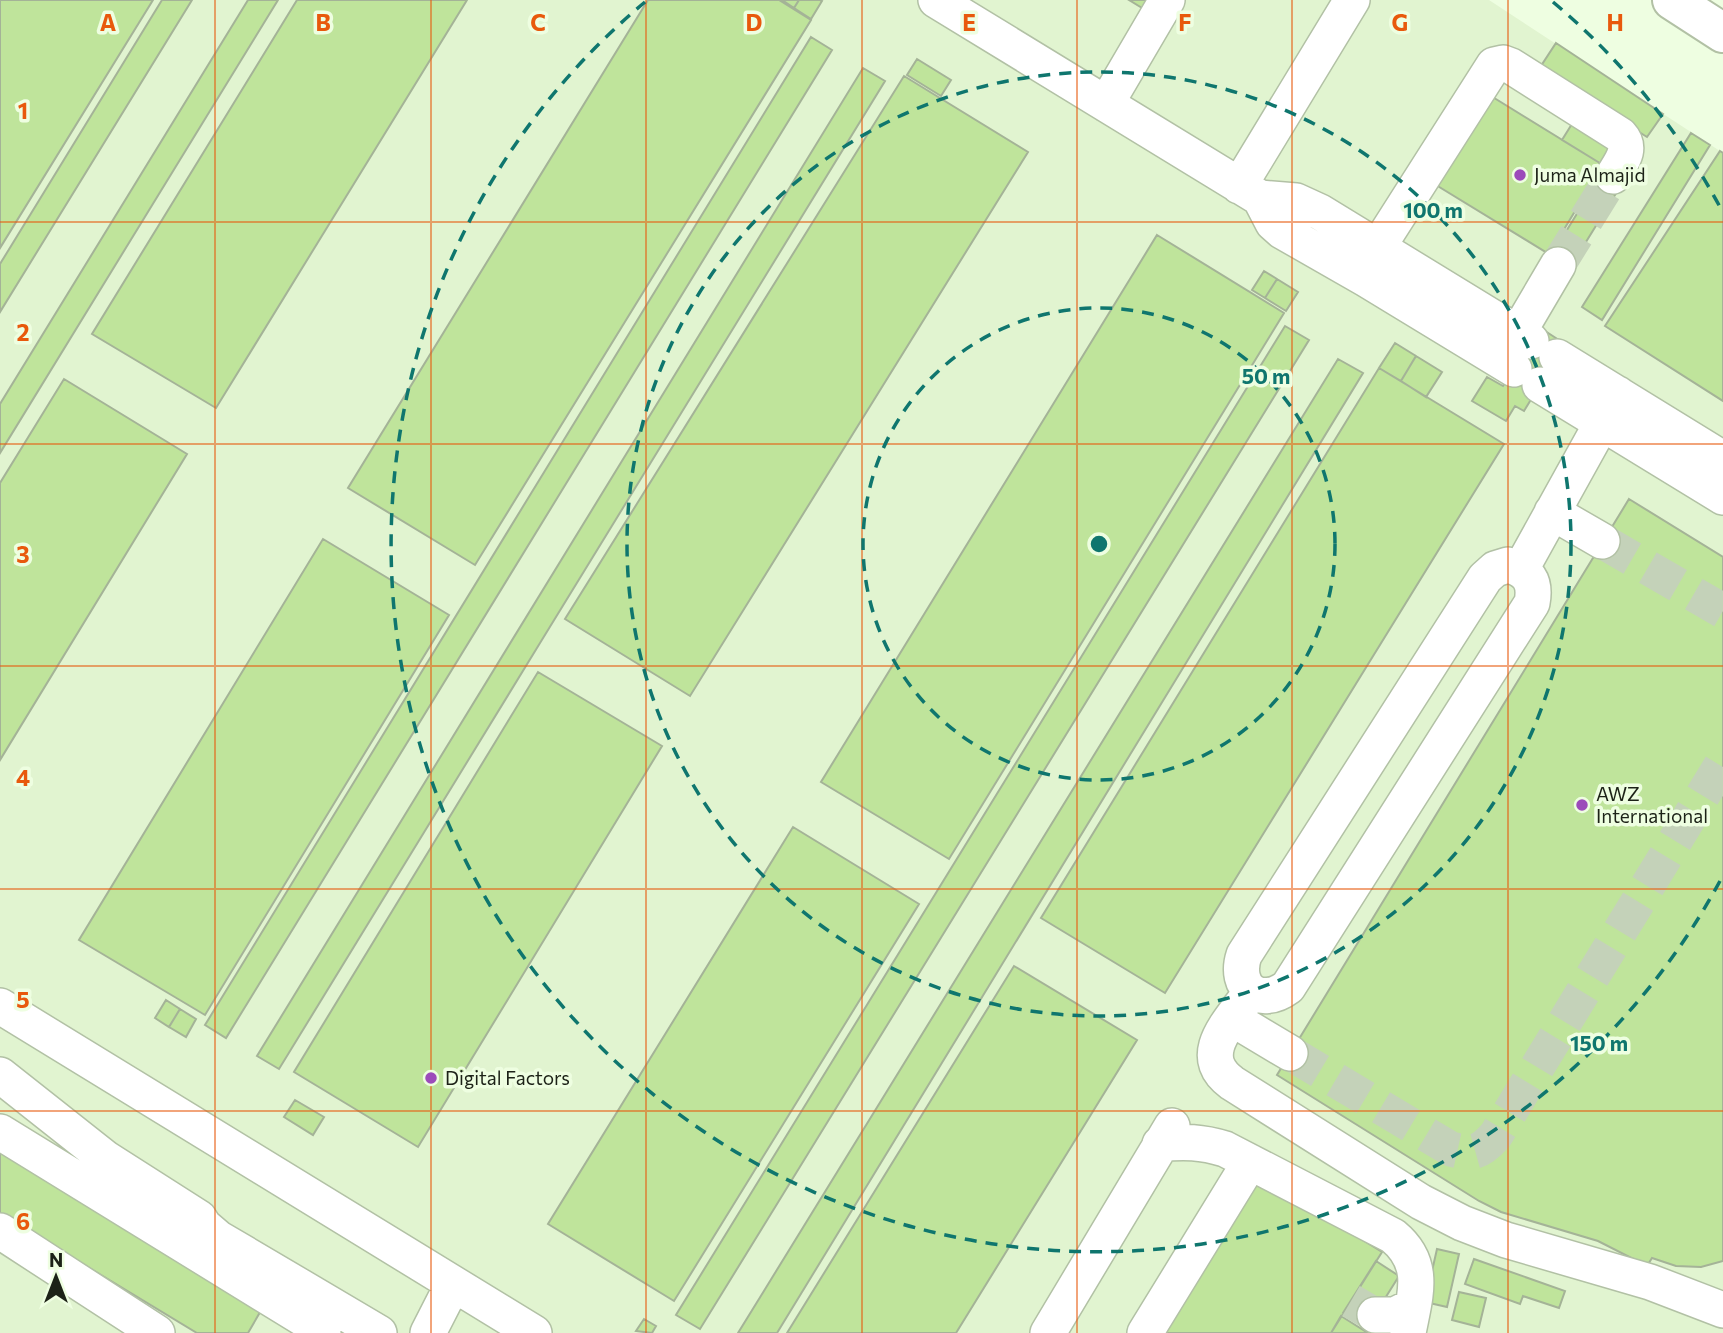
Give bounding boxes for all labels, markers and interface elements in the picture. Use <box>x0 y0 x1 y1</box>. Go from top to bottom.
text: A <box>100 8 117 36</box>
text: B <box>315 8 331 36</box>
text: C <box>530 8 546 36</box>
text: D <box>746 8 763 36</box>
text: E <box>962 8 976 36</box>
text: F <box>1178 8 1192 36</box>
text: G <box>1392 8 1408 36</box>
text: H <box>1606 8 1624 36</box>
text: 1 <box>18 96 28 124</box>
place label: Juma Almajid <box>1534 163 1645 186</box>
marker: Juma Almajid <box>1512 167 1528 183</box>
text: 100 m <box>1403 197 1463 222</box>
text: 2 <box>16 318 30 346</box>
text: 50 m <box>1242 363 1290 388</box>
centre of rings <box>1087 532 1111 556</box>
text: 3 <box>16 540 30 568</box>
text: 4 <box>16 763 30 791</box>
place label: AWZ International <box>1596 782 1708 827</box>
marker: AWZ International <box>1574 797 1590 813</box>
text: 5 <box>16 985 30 1013</box>
text: 150 m <box>1570 1030 1628 1055</box>
place label: Digital Factors <box>445 1066 570 1089</box>
marker: Digital Factors <box>423 1070 439 1086</box>
text: 6 <box>16 1207 30 1235</box>
north arrow <box>21 1242 91 1312</box>
text: N <box>49 1248 63 1271</box>

